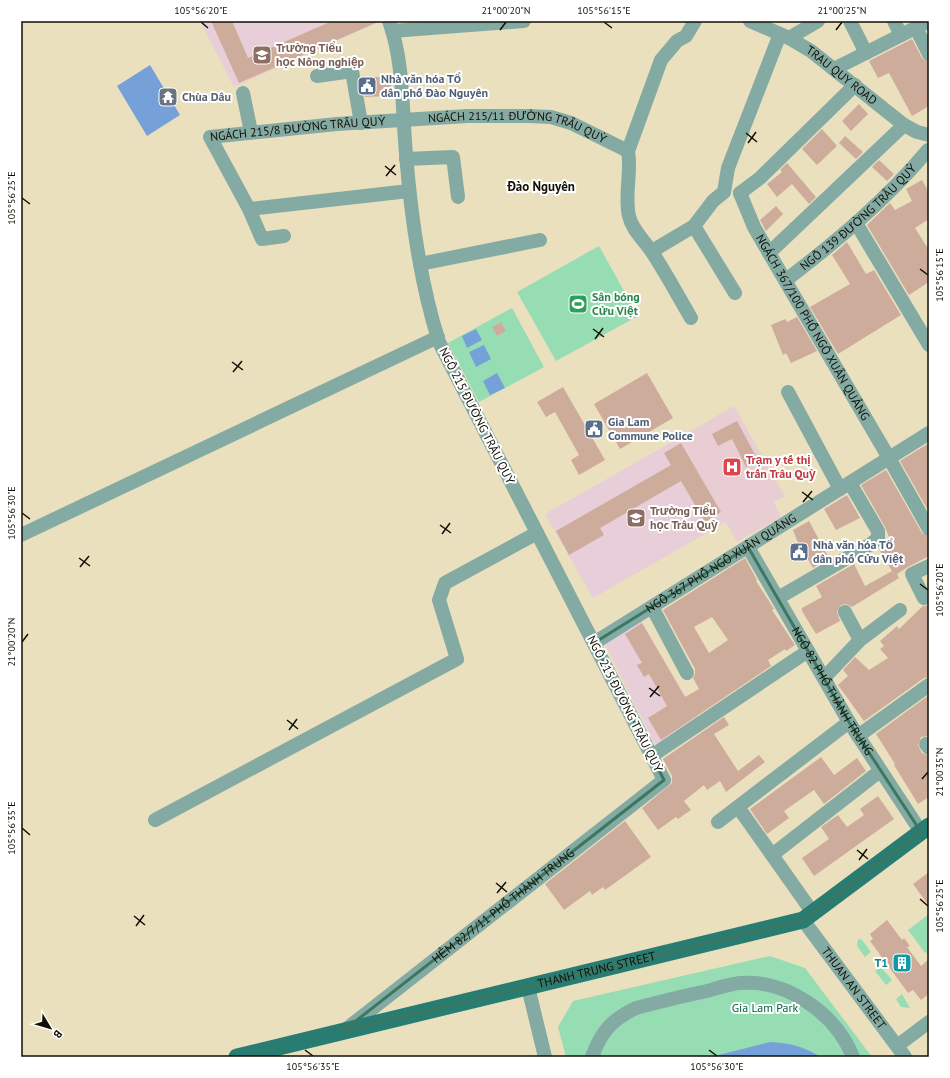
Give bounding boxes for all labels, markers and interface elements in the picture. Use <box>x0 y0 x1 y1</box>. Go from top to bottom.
text: 105°56'20"E <box>174 4 228 17</box>
text: 21°00'20"N <box>481 4 531 17</box>
text: 105°56'15"E <box>577 4 631 17</box>
text: 21°00'25"N <box>817 4 867 17</box>
place label: Trường Tiểu học Nông nghiệp <box>276 40 365 69</box>
street label: TRAU QUY ROAD <box>804 42 880 108</box>
school or university icon: Trường Tiểu học Nông nghiệp <box>251 44 273 66</box>
place label: Nhà văn hóa Tổ dân phố Đào Nguyên <box>381 71 488 100</box>
public building icon: Nhà văn hóa Tổ dân phố Đào Nguyên <box>356 75 378 97</box>
temple icon: Chùa Dâu <box>157 86 179 108</box>
place label: Chùa Dâu <box>182 89 231 104</box>
street label: NGÁCH 215/11 ĐƯỜNG TRÂU QUỲ <box>427 108 609 146</box>
street label: NGÁCH 215/8 ĐƯỜNG TRÂU QUỲ <box>209 113 386 144</box>
street label: NGÕ 139 ĐƯỜNG TRÂU QUỲ <box>797 160 919 273</box>
text: 105°56'25"E <box>5 171 18 225</box>
district label: Đào Nguyên <box>506 178 575 195</box>
street label: NGÁCH 367/100 PHỐ NGÔ XUÂN QUẢNG <box>753 231 873 423</box>
text: 105°56'15"E <box>933 248 946 302</box>
place label: Sân bóng Cửu Việt <box>592 289 640 318</box>
sports icon: Sân bóng Cửu Việt <box>567 293 589 315</box>
street label: NGÕ 215 ĐƯỜNG TRÂU QUỲ <box>436 345 519 487</box>
place label: Gia Lam Commune Police <box>608 414 693 443</box>
public building icon: Gia Lam Commune Police <box>583 418 605 440</box>
place label: Trạm y tế thị trấn Trâu Quỳ <box>746 452 816 481</box>
hospital icon: Trạm y tế thị trấn Trâu Quỳ <box>721 456 743 478</box>
text: 105°56'30"E <box>5 486 18 540</box>
place label: Trường Tiểu học Trâu Quỳ <box>650 503 718 532</box>
school or university icon: Trường Tiểu học Trâu Quỳ <box>625 507 647 529</box>
street label: NGÕ 367 PHỐ NGÔ XUÂN QUẢNG <box>643 510 799 616</box>
place label: Nhà văn hóa Tổ dân phố Cửu Việt <box>813 537 904 566</box>
public building icon: Nhà văn hóa Tổ dân phố Cửu Việt <box>788 541 810 563</box>
text: 105°56'20"E <box>933 563 946 617</box>
text: 21°00'20"N <box>5 617 18 667</box>
street label: NGÕ 82 PHỐ THÀNH TRUNG <box>789 624 877 758</box>
street label: NGÕ 215 ĐƯỜNG TRÂU QUỲ <box>584 633 667 775</box>
text: 21°00'35"N <box>933 747 946 797</box>
text: 105°56'35"E <box>5 801 18 855</box>
street label: HẺM 82/7/11 PHỐ THÀNH TRUNG <box>429 845 577 966</box>
text: 105°56'25"E <box>933 879 946 933</box>
street label: THUAN AN STREET <box>819 944 890 1032</box>
street label: THANH TRUNG STREET <box>536 948 657 991</box>
building icon: T1 <box>891 952 913 974</box>
place label: T1 <box>874 955 888 970</box>
park label: Gia Lam Park <box>732 1000 799 1015</box>
north arrow <box>30 1008 70 1048</box>
text: B <box>50 1027 65 1041</box>
text: 105°56'35"E <box>286 1060 340 1073</box>
text: 105°56'30"E <box>690 1060 744 1073</box>

